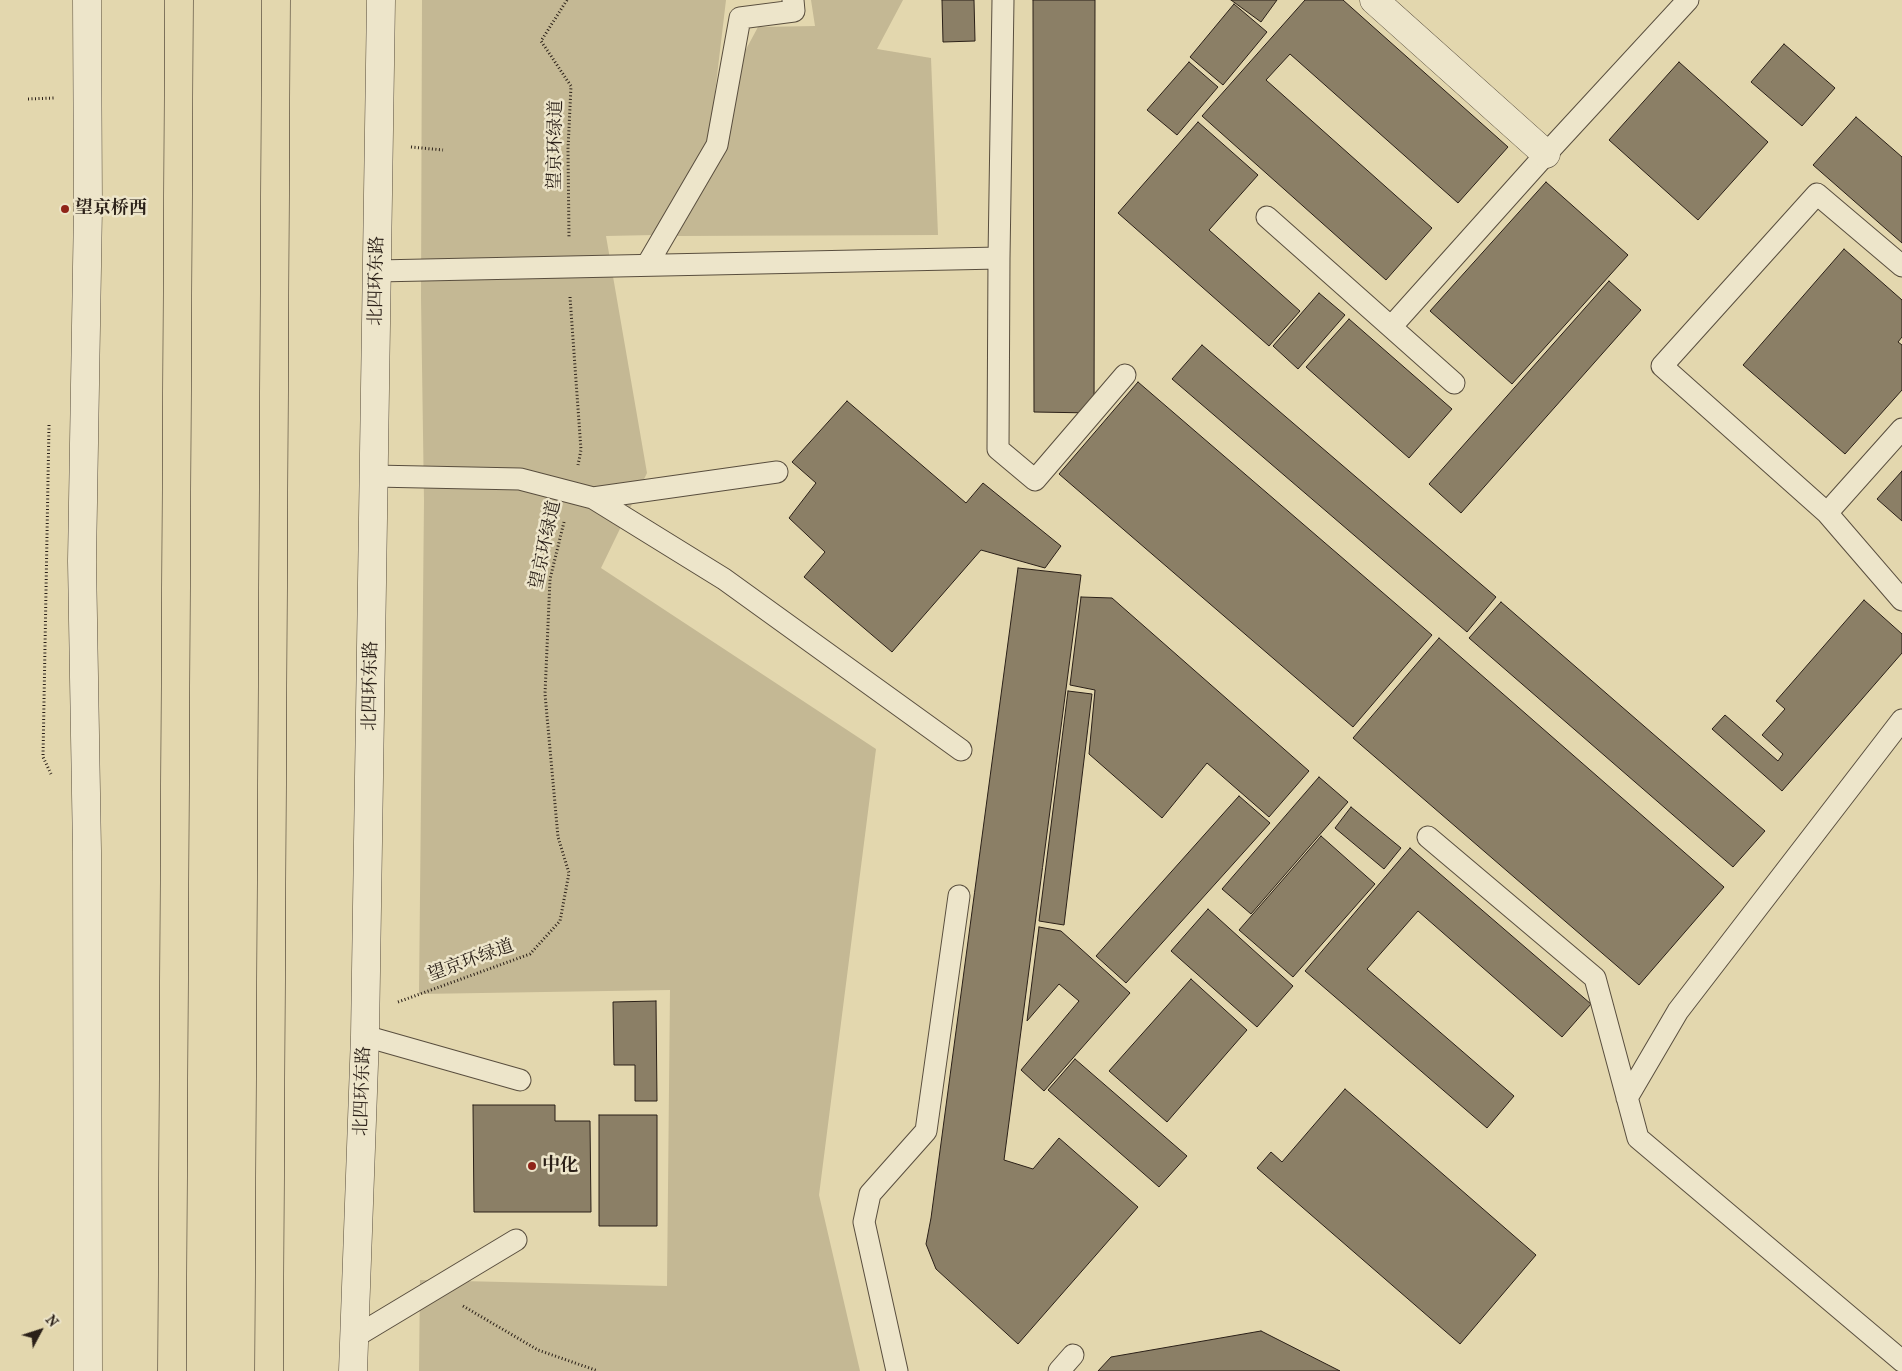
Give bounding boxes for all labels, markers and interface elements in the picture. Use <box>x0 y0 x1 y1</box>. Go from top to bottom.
street label: 望京环绿道 <box>544 100 568 190</box>
place label: 望京桥西 <box>75 198 147 220</box>
marker: 望京桥西 <box>59 203 71 215</box>
street label: 北四环东路 <box>365 236 389 326</box>
street label: 望京环绿道 <box>526 499 566 591</box>
street label: 北四环东路 <box>359 641 383 731</box>
street label: 望京环绿道 <box>425 935 517 987</box>
street label: 北四环东路 <box>351 1046 375 1136</box>
place label: 中化 <box>542 1155 578 1177</box>
marker: 中化 <box>526 1160 538 1172</box>
north arrow <box>15 1306 65 1356</box>
text: N <box>42 1312 62 1331</box>

